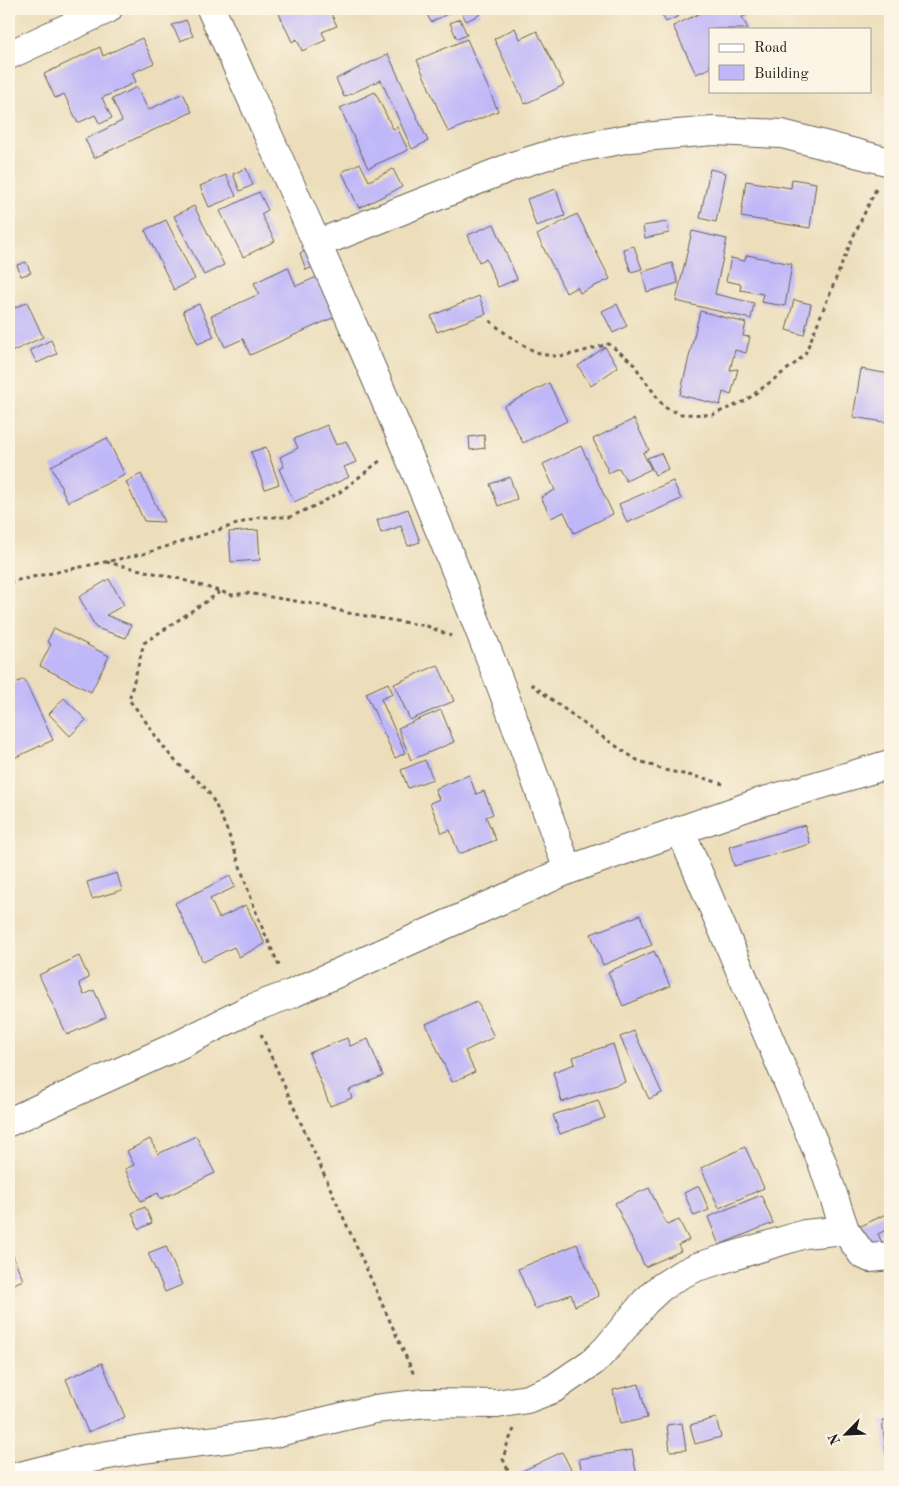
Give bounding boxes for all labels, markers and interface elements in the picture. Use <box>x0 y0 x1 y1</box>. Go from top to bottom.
legend <box>709 28 872 92</box>
text: Road <box>754 41 788 56</box>
text: Building <box>754 67 809 82</box>
north arrow <box>822 1408 872 1458</box>
text: N <box>826 1431 844 1447</box>

